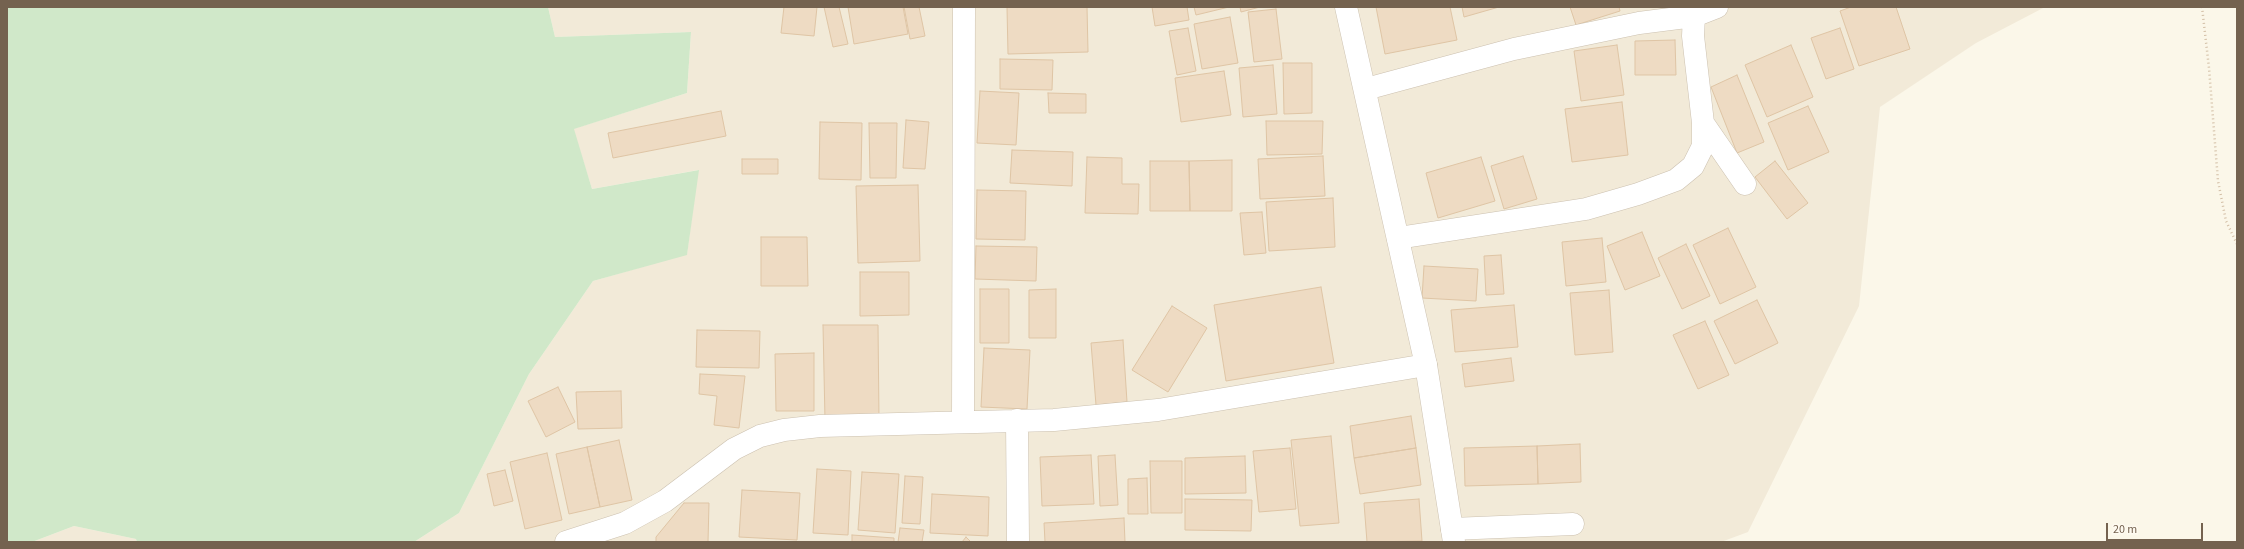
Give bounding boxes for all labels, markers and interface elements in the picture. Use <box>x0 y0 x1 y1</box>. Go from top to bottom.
scale bar <box>2108 515 2205 541</box>
text: 20 m <box>2113 521 2137 538</box>

